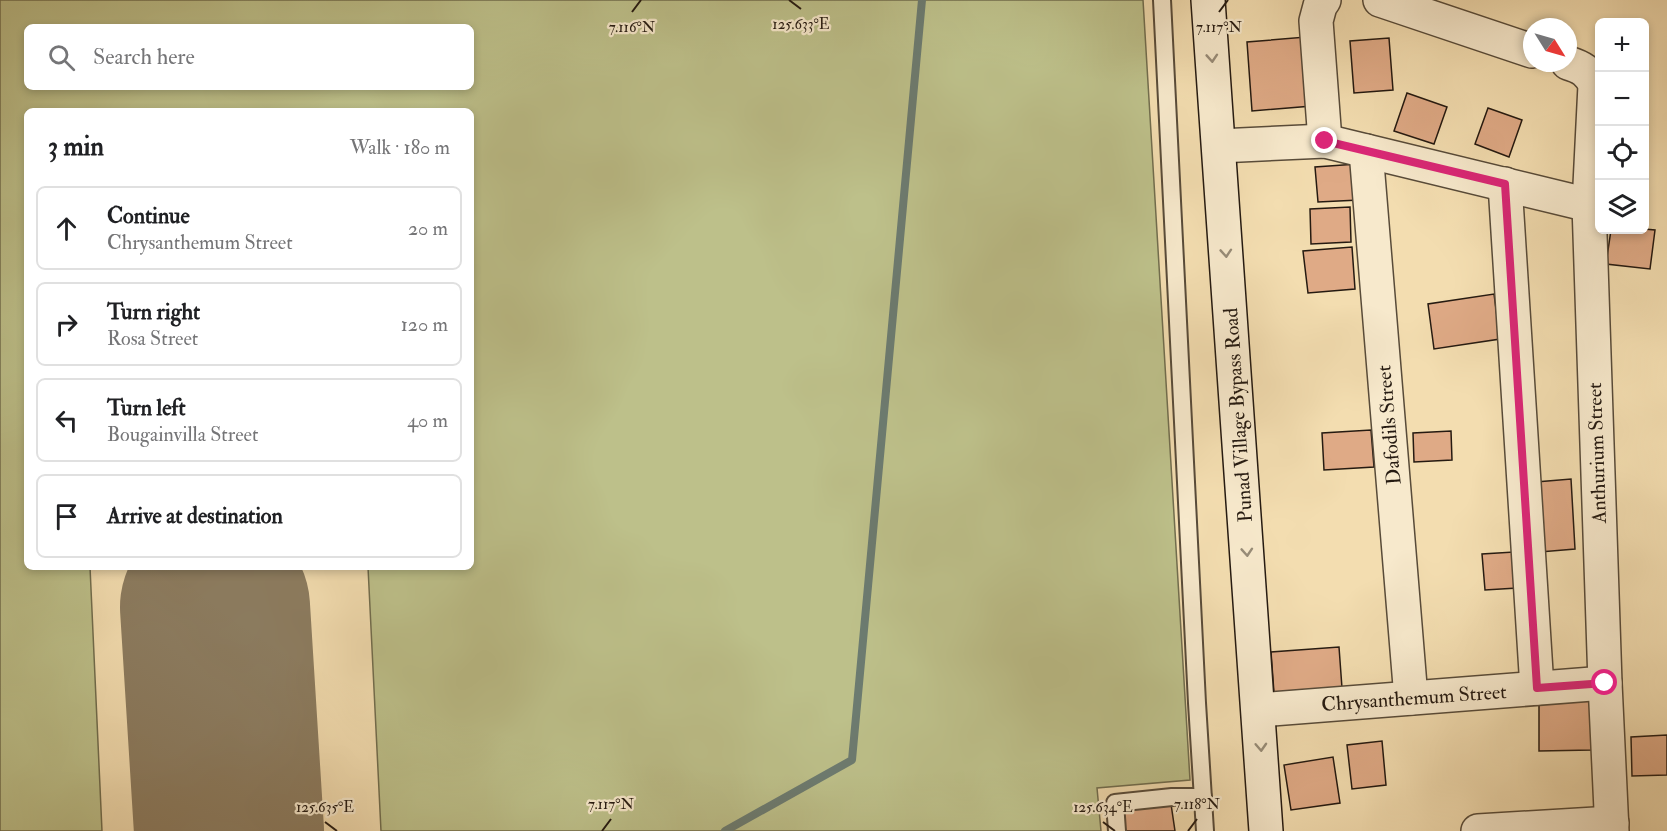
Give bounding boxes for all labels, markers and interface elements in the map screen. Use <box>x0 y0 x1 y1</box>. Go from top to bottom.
text: 125.633°E <box>772 15 830 34</box>
text: 7.116°N <box>609 18 656 37</box>
text: 7.117°N <box>1196 18 1242 37</box>
north arrow <box>1523 18 1577 72</box>
map controls <box>1595 18 1649 234</box>
button: + <box>1595 18 1649 72</box>
search box <box>24 24 474 90</box>
icon: search <box>45 41 78 74</box>
text: Search here <box>93 43 195 71</box>
one-way arrow <box>1206 54 1219 63</box>
button: − <box>1595 72 1649 126</box>
button: locate <box>1595 126 1649 180</box>
route end <box>1311 127 1337 153</box>
text: 3 min <box>48 131 104 163</box>
text: Walk · 180 m <box>350 135 450 160</box>
button: layers <box>1595 180 1649 234</box>
text: Continue <box>107 202 190 230</box>
icon: ahead <box>50 212 83 245</box>
text: 20 m <box>408 216 448 241</box>
text: Chrysanthemum Street <box>107 230 293 255</box>
one-way arrow <box>1219 248 1232 257</box>
text: Turn right <box>107 298 200 326</box>
street label: Punad Village Bypass Road <box>1218 307 1259 523</box>
icon: right <box>50 308 83 341</box>
text: 120 m <box>401 312 448 337</box>
text: Rosa Street <box>107 326 198 351</box>
street label: Dafodils Street <box>1371 364 1407 486</box>
street label: Anthurium Street <box>1582 382 1612 525</box>
text: Turn left <box>107 394 186 422</box>
icon: left <box>50 404 83 437</box>
text: 40 m <box>407 408 448 433</box>
text: Bougainvilla Street <box>107 422 258 447</box>
icon: arrive <box>50 500 83 533</box>
text: Arrive at destination <box>107 502 283 530</box>
one-way arrow <box>1241 548 1254 557</box>
route start <box>1591 669 1617 695</box>
street label: Chrysanthemum Street <box>1321 679 1508 717</box>
one-way arrow <box>1254 742 1267 751</box>
text: 7.117°N <box>588 795 634 814</box>
text: 7.118°N <box>1174 795 1221 814</box>
text: 125.635°E <box>296 798 354 817</box>
text: 125.634°E <box>1073 798 1133 817</box>

